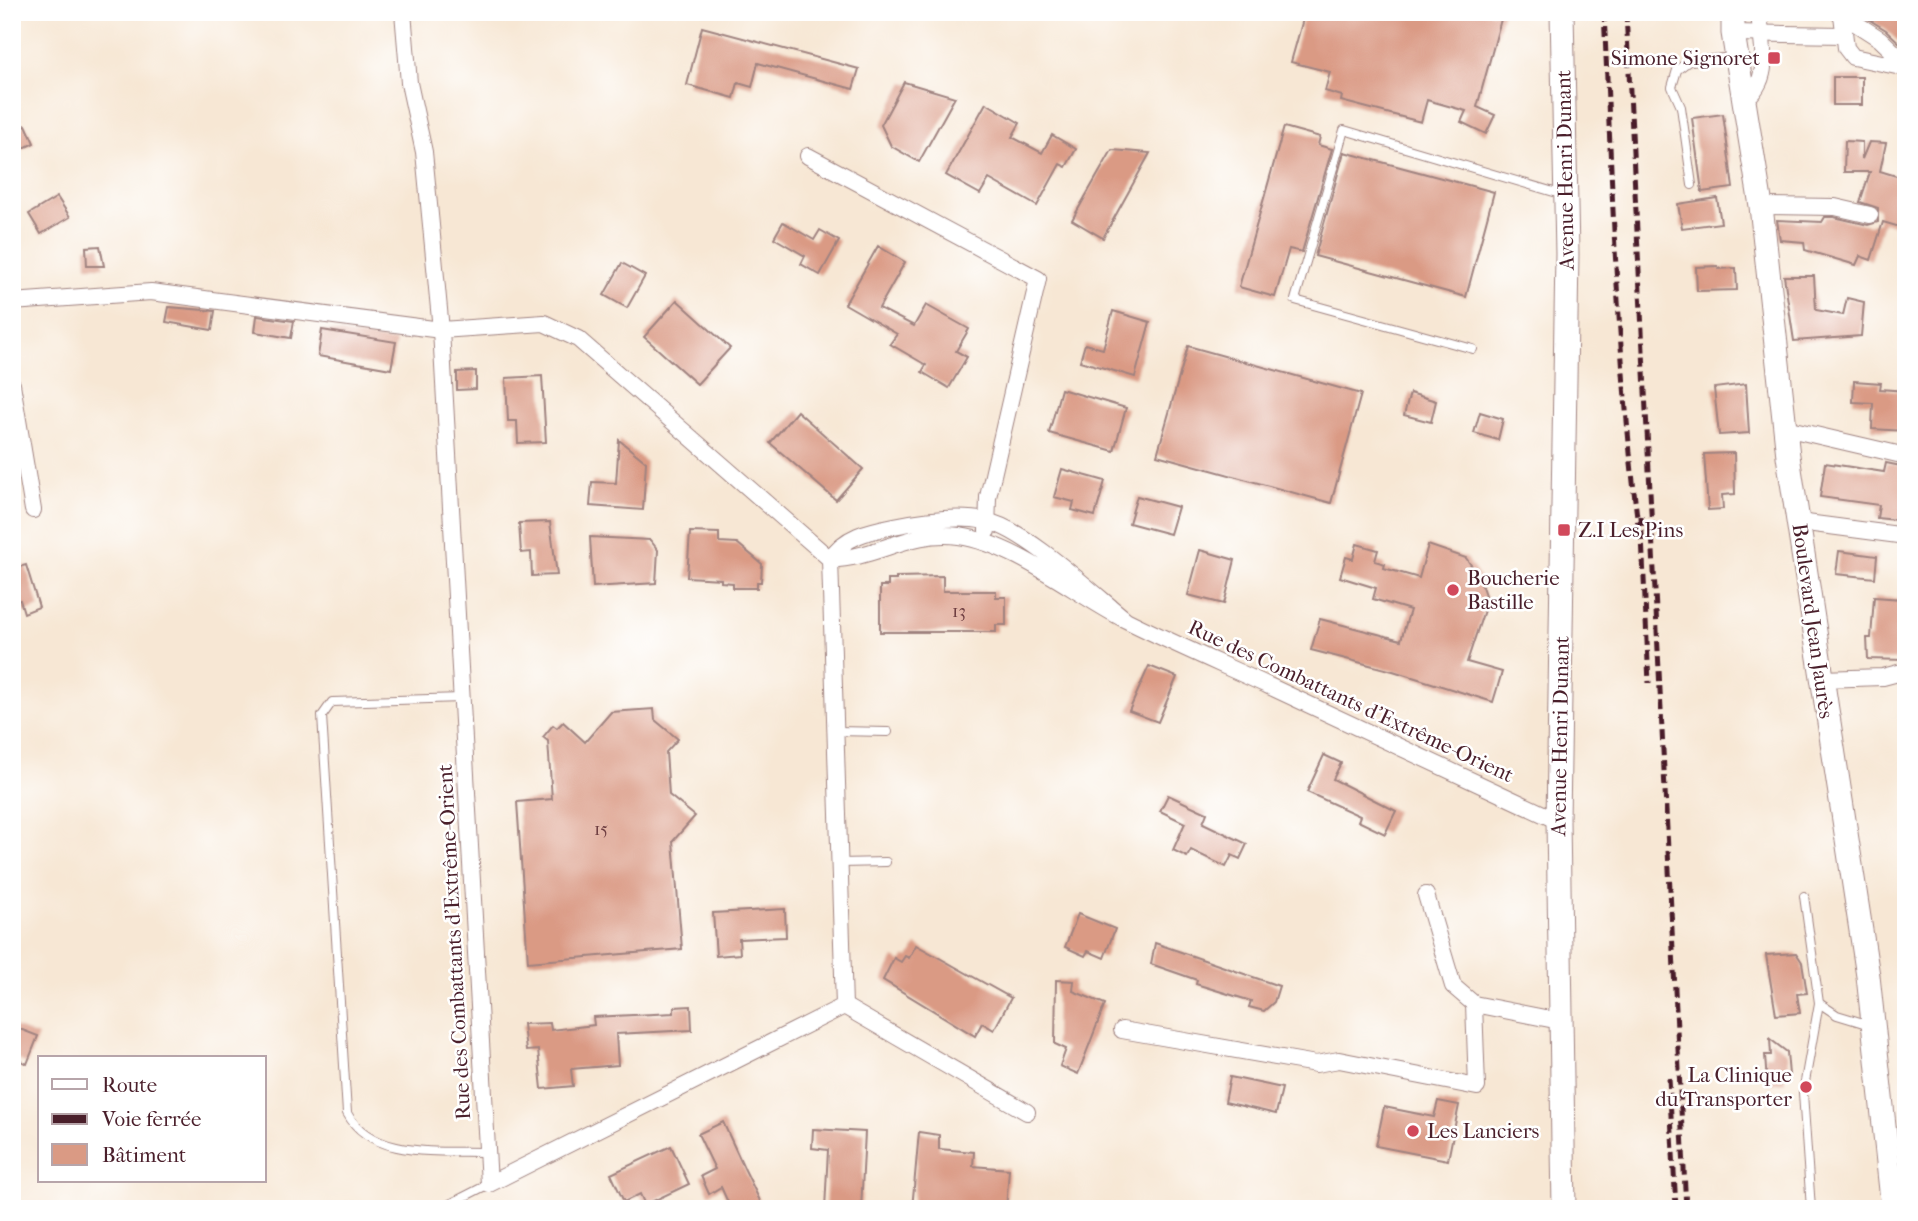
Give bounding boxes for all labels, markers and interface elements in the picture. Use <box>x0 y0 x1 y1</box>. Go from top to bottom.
place label: Simone Signoret <box>1611 46 1760 70</box>
marker: Simone Signoret <box>1766 50 1782 66</box>
street label: Avenue Henri Dunant <box>1551 69 1579 271</box>
place label: Z.I Les Pins <box>1578 518 1683 542</box>
marker: Z.I Les Pins <box>1556 522 1572 538</box>
street label: Boulevard Jean Jaurès <box>1787 522 1839 720</box>
place label: Boucherie Bastille <box>1467 566 1560 614</box>
marker: Boucherie Bastille <box>1445 582 1461 598</box>
house number: 13 <box>952 601 966 622</box>
street label: Rue des Combattants d'Extrême-Orient <box>1185 615 1518 787</box>
street label: Avenue Henri Dunant <box>1546 635 1574 837</box>
street label: Rue des Combattants d'Extrême-Orient <box>433 763 475 1120</box>
house number: 15 <box>594 819 608 840</box>
legend <box>38 1056 266 1182</box>
place label: La Clinique du Transporter <box>1655 1063 1792 1111</box>
text: Route <box>102 1073 157 1097</box>
marker: La Clinique du Transporter <box>1798 1079 1814 1095</box>
text: Voie ferrée <box>101 1107 201 1131</box>
place label: Les Lanciers <box>1427 1119 1540 1143</box>
marker: Les Lanciers <box>1405 1123 1421 1139</box>
text: Bâtiment <box>102 1143 187 1167</box>

